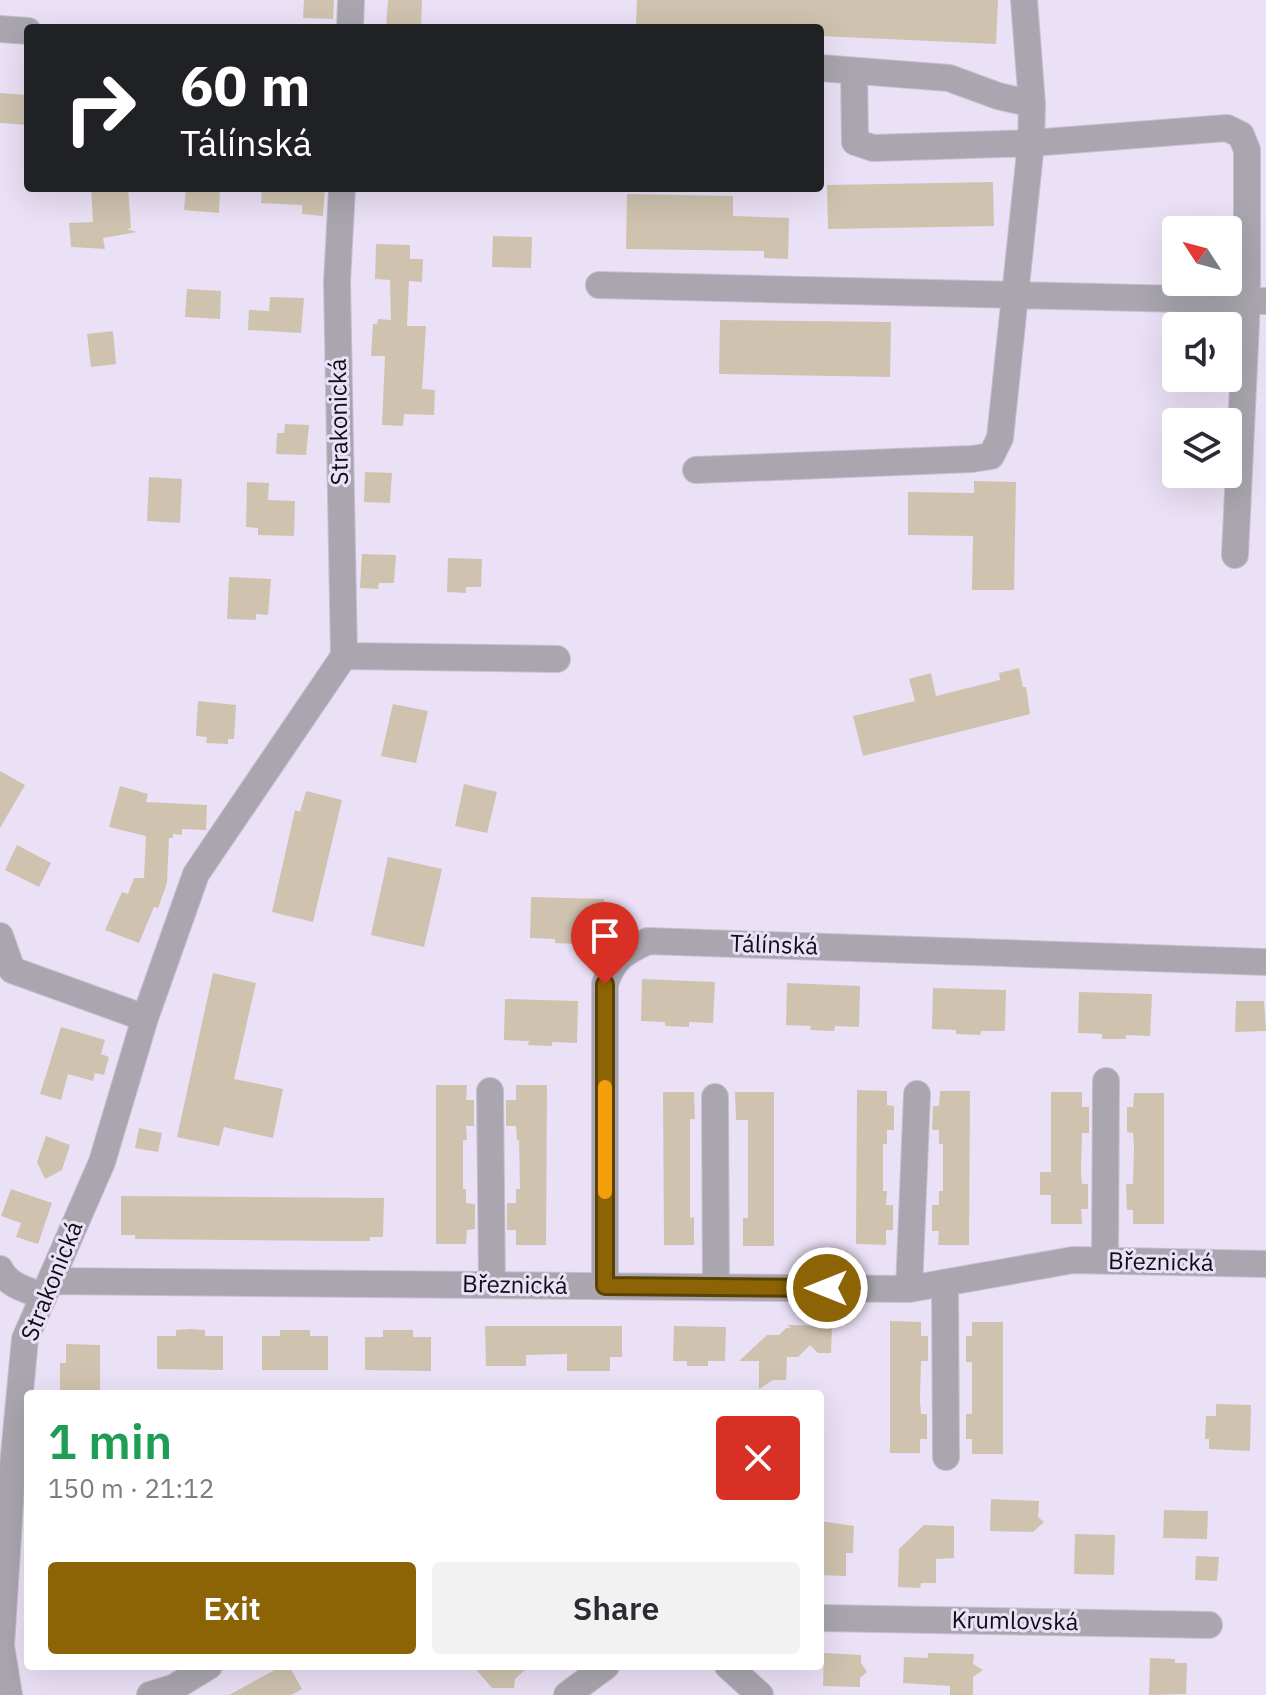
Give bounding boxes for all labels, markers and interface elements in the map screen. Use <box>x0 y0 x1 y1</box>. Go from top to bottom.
text: 60 m <box>180 49 310 121</box>
icon: right <box>48 56 152 160</box>
text: Tálínská <box>180 119 312 166</box>
north arrow <box>1162 216 1242 296</box>
map controls <box>1162 216 1242 488</box>
button: sound <box>1162 312 1242 392</box>
street label: Strakonická <box>321 358 355 486</box>
button: layers <box>1162 408 1242 488</box>
pin <box>571 902 639 984</box>
icon: arrive <box>583 914 627 958</box>
street label: Tálínská <box>729 926 819 962</box>
street label: Strakonická <box>13 1216 90 1345</box>
street label: Březnická <box>1108 1244 1214 1278</box>
position arrow <box>785 1246 869 1330</box>
street label: Březnická <box>462 1267 568 1301</box>
text: 1 min <box>48 1410 172 1472</box>
button: close <box>716 1416 800 1500</box>
text: 150 m · 21:12 <box>48 1471 214 1505</box>
button: Exit <box>48 1562 416 1654</box>
button: Share <box>432 1562 800 1654</box>
street label: Krumlovská <box>951 1603 1079 1637</box>

